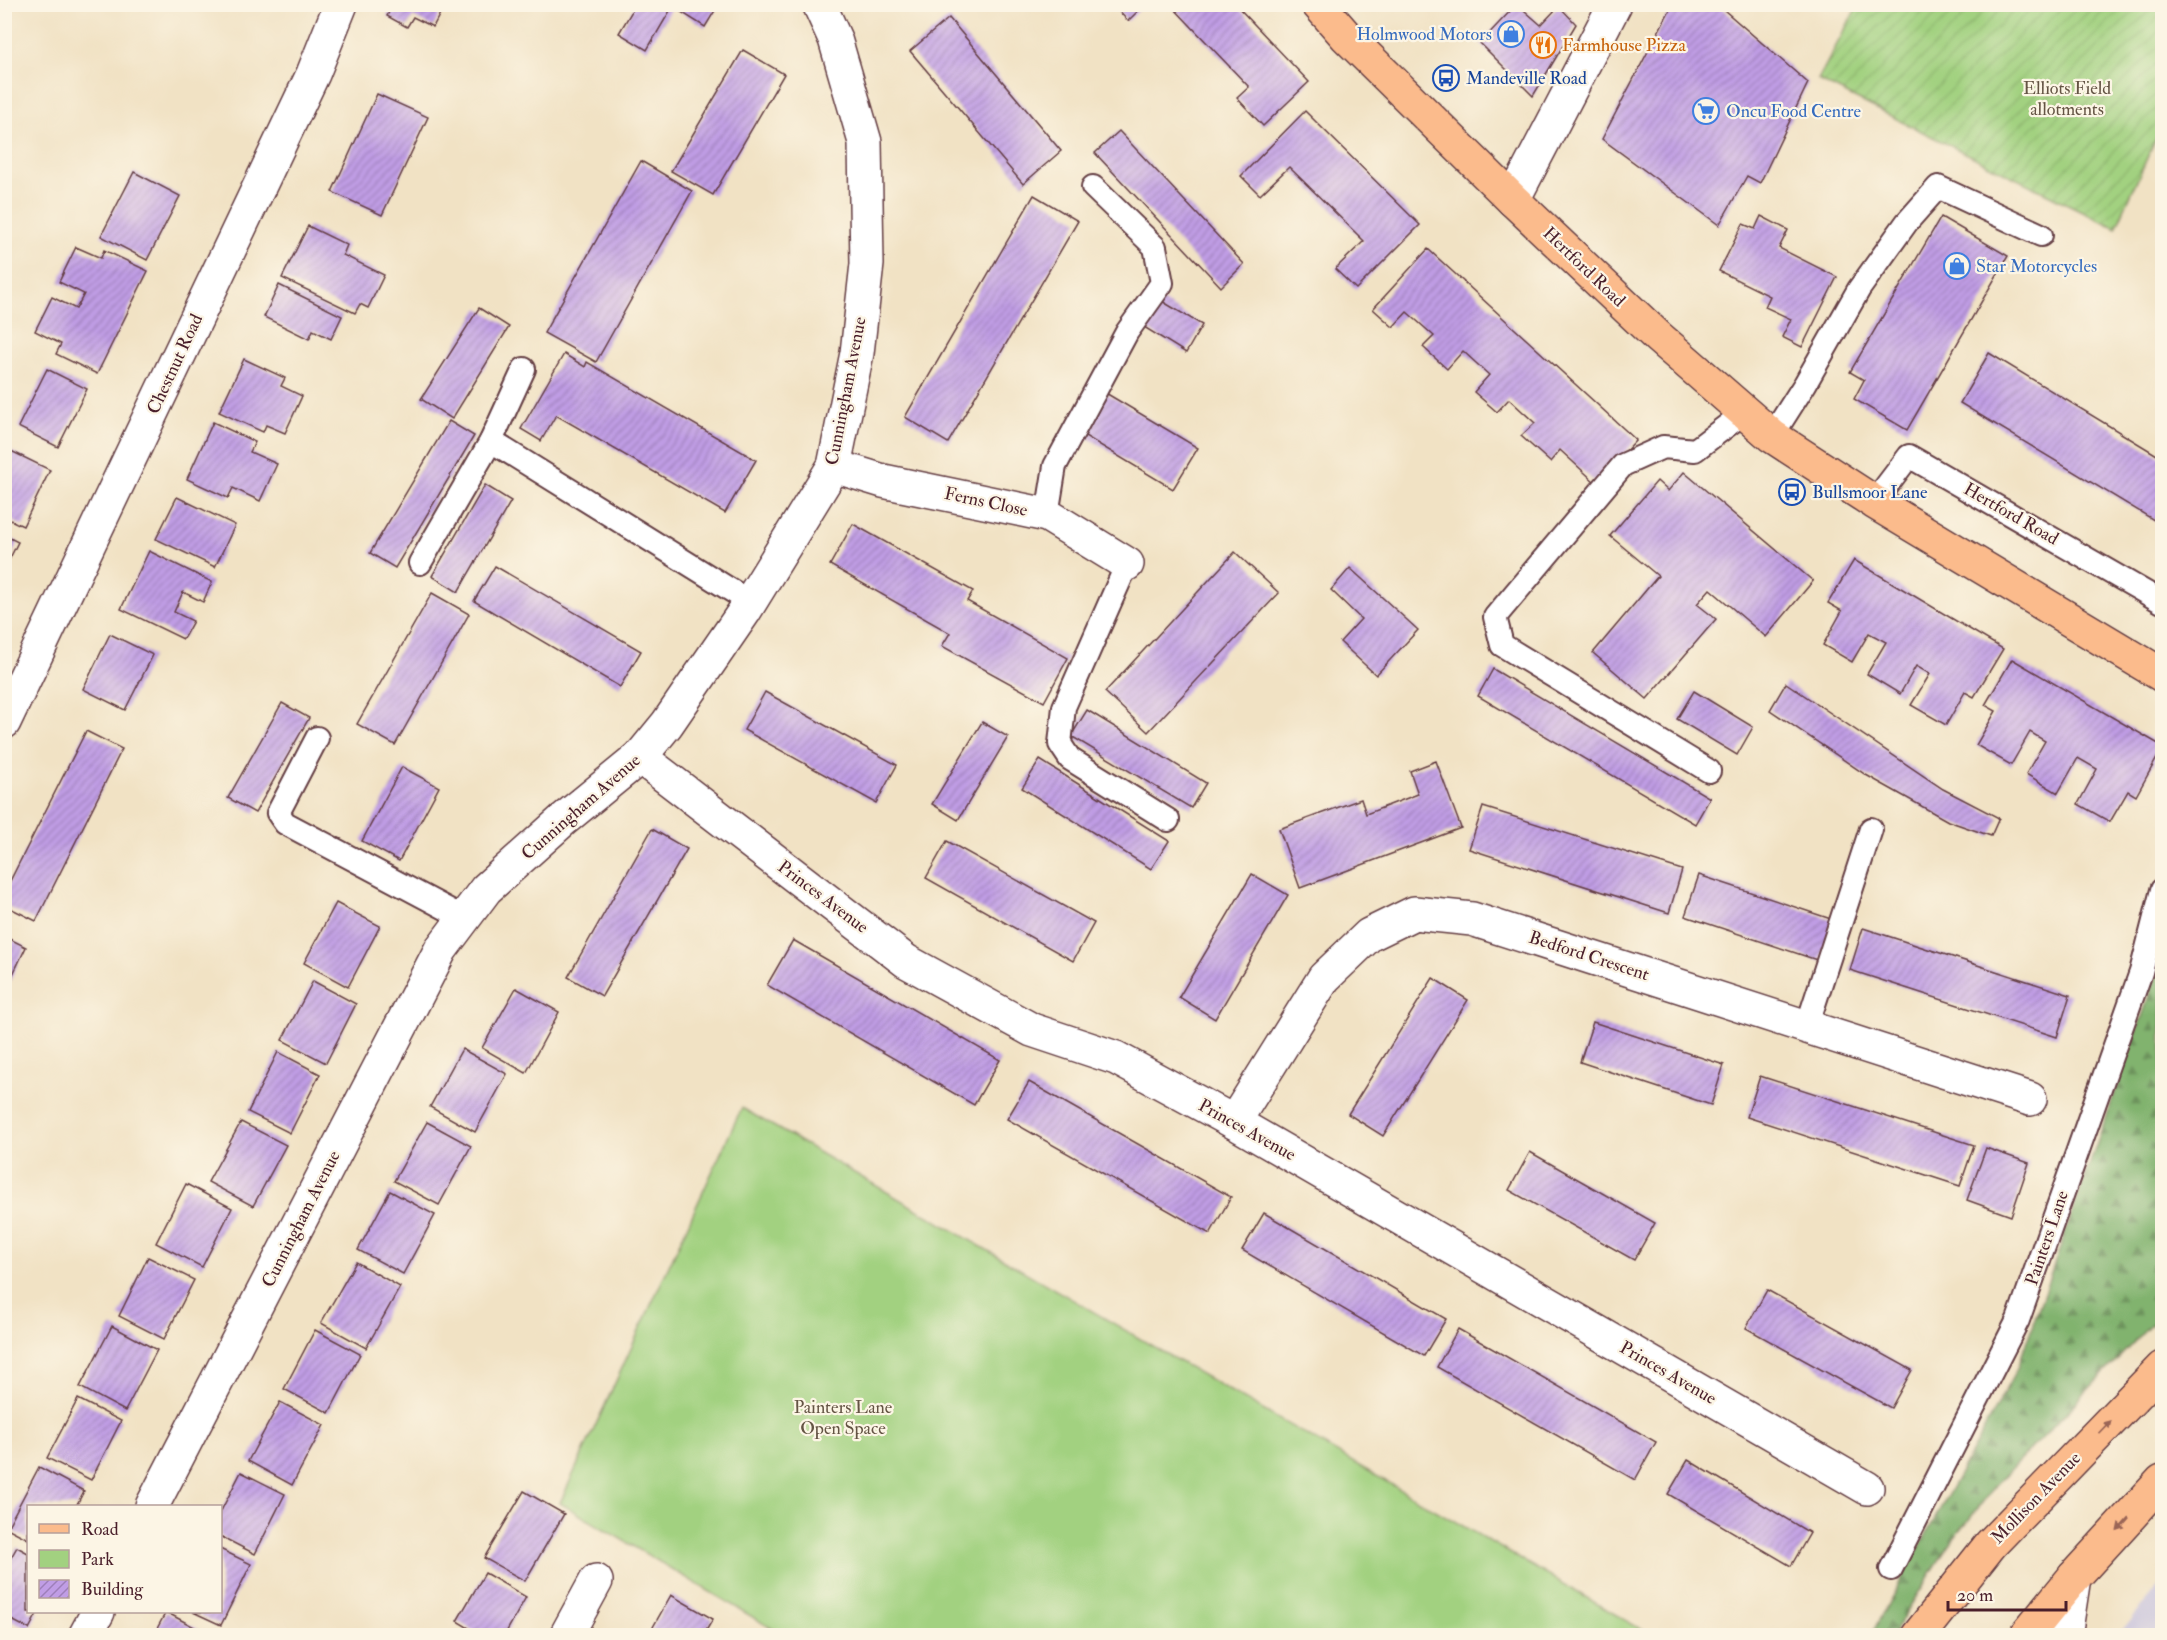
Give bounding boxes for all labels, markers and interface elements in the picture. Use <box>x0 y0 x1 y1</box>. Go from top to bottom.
shop icon: Holmwood Motors <box>1496 19 1526 49</box>
place label: Holmwood Motors <box>1357 23 1492 46</box>
restaurant icon: Farmhouse Pizza <box>1528 30 1558 60</box>
place label: Farmhouse Pizza <box>1562 34 1686 57</box>
bus stop icon: Mandeville Road <box>1431 63 1461 93</box>
place label: Mandeville Road <box>1466 67 1587 90</box>
park label: Elliots Field allotments <box>2023 77 2111 121</box>
supermarket icon: Oncu Food Centre <box>1691 96 1721 126</box>
place label: Oncu Food Centre <box>1726 100 1861 123</box>
street label: Hertford Road <box>1538 222 1630 312</box>
shop icon: Star Motorcycles <box>1942 251 1972 281</box>
place label: Star Motorcycles <box>1976 255 2097 278</box>
street label: Chestnut Road <box>142 310 208 418</box>
street label: Cunningham Avenue <box>820 314 872 467</box>
bus stop icon: Bullsmoor Lane <box>1777 477 1807 507</box>
street label: Hertford Road <box>1959 478 2063 550</box>
place label: Bullsmoor Lane <box>1812 481 1928 504</box>
street label: Ferns Close <box>942 482 1030 522</box>
street label: Cunningham Avenue <box>517 749 646 865</box>
street label: Princes Avenue <box>773 855 873 939</box>
street label: Bedford Crescent <box>1526 926 1652 986</box>
street label: Princes Avenue <box>1194 1094 1300 1166</box>
street label: Cunningham Avenue <box>257 1146 346 1291</box>
street label: Painters Lane <box>2020 1187 2074 1288</box>
street label: Princes Avenue <box>1616 1336 1721 1410</box>
park label: Painters Lane Open Space <box>794 1396 893 1440</box>
one-way arrow <box>2097 1421 2111 1435</box>
street label: Mollison Avenue <box>1986 1447 2086 1549</box>
legend <box>27 1505 222 1613</box>
one-way arrow <box>2117 1516 2130 1531</box>
text: Road <box>81 1518 119 1541</box>
text: Park <box>81 1548 114 1571</box>
scale bar <box>1948 1574 2066 1612</box>
text: Building <box>81 1578 144 1601</box>
text: 20 m <box>1957 1584 1993 1607</box>

